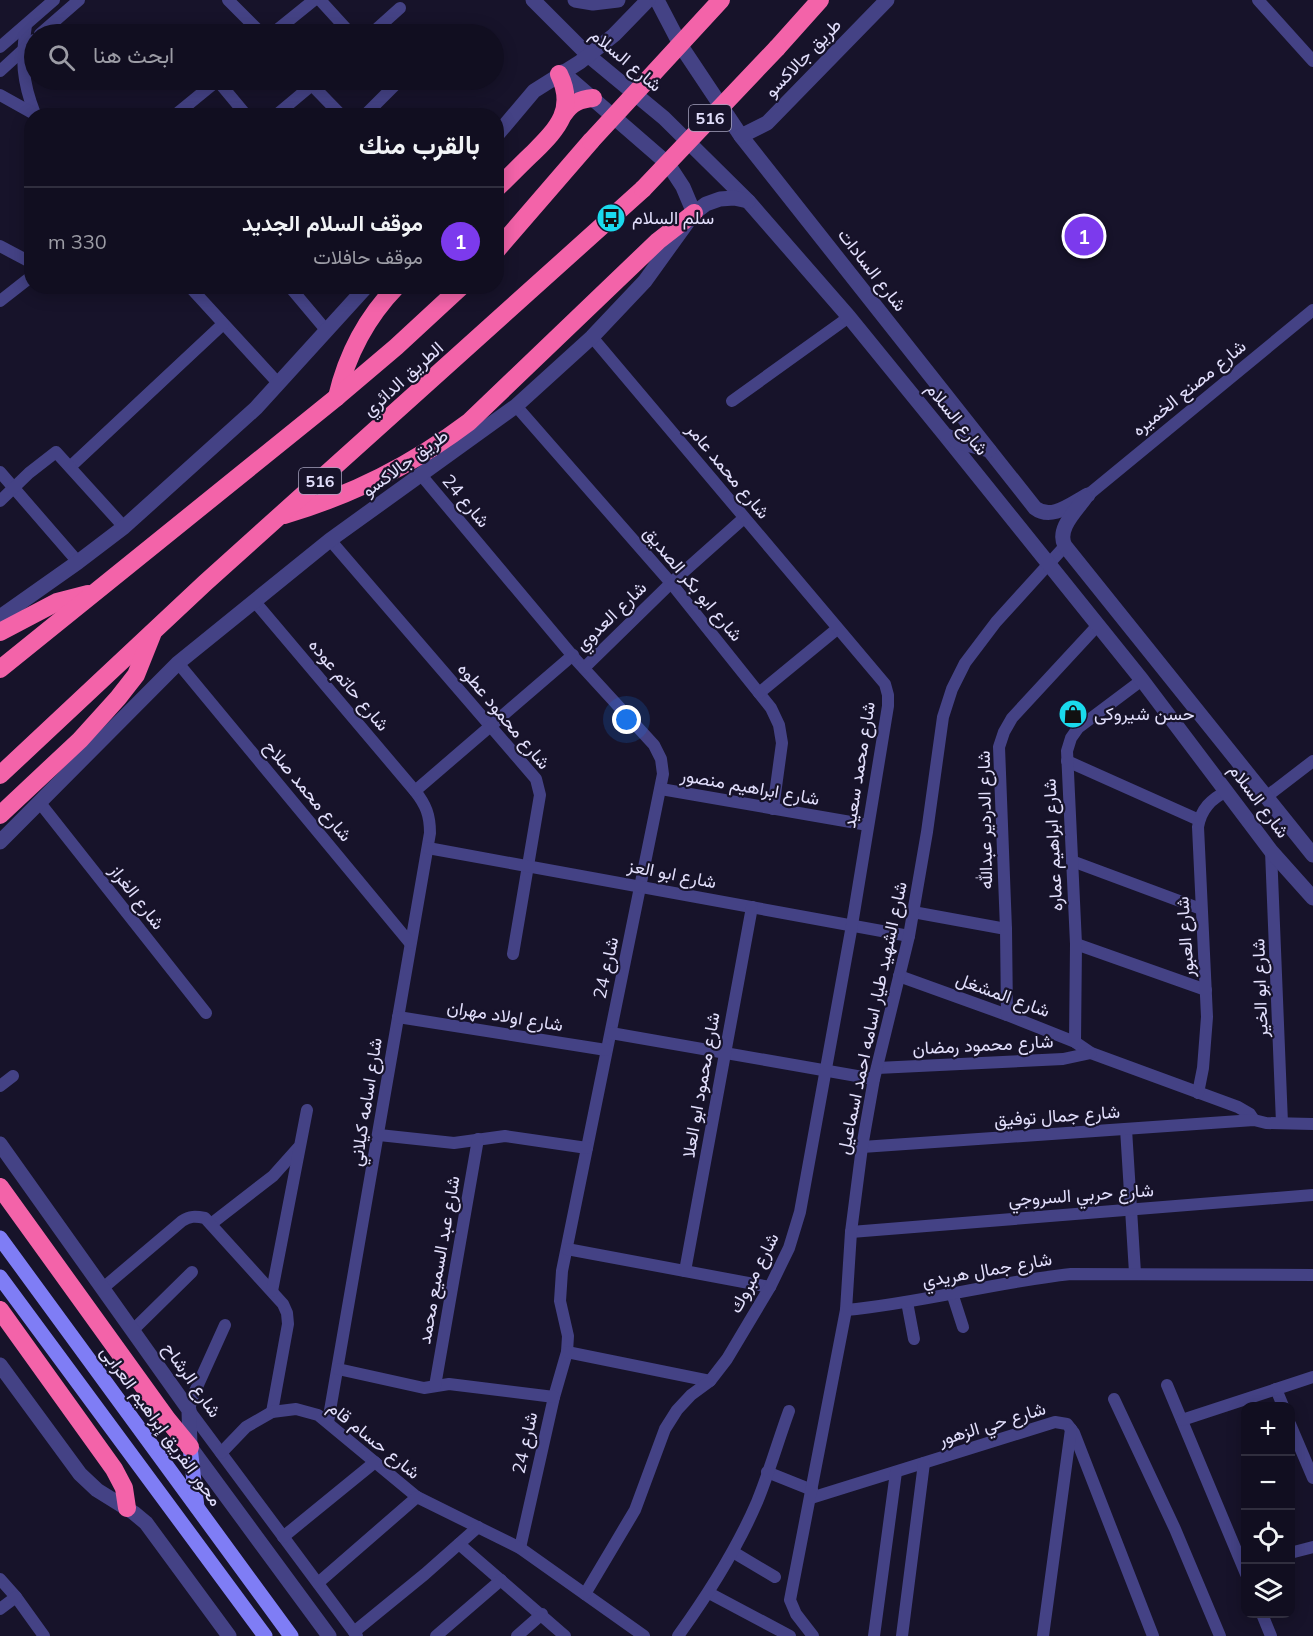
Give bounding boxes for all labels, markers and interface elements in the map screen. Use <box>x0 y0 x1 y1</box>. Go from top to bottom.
street label: طريق جالاكسو <box>759 13 846 102</box>
street label: شارع السلام <box>585 23 667 97</box>
search box <box>24 24 504 90</box>
icon: search <box>45 41 78 74</box>
text: ابحث هنا <box>93 41 174 69</box>
road number: 516 <box>689 105 731 131</box>
text: بالقرب منك <box>359 128 480 161</box>
bus stop icon: سلم السلام <box>595 202 627 234</box>
place label: سلم السلام <box>632 206 714 230</box>
text: موقف السلام الجديد <box>242 209 423 237</box>
pin: 1 <box>1064 214 1104 258</box>
street label: شارع السادات <box>832 224 912 316</box>
text: 330 m <box>48 229 107 254</box>
text: 1 <box>455 229 467 254</box>
text: موقف حافلات <box>313 244 423 269</box>
street label: شارع مصنع الخميره <box>1127 334 1251 442</box>
street label: الطريق الدائري <box>357 336 451 424</box>
street label: شارع السلام <box>920 378 994 460</box>
street label: شارع محمد عامر <box>680 417 775 524</box>
street label: طريق جالاكسو <box>357 424 452 502</box>
road number: 516 <box>299 468 341 494</box>
street label: شارع 24 <box>437 469 495 533</box>
street label: شارع ابو بكر الصديق <box>638 521 748 647</box>
street label: شارع العدوي <box>570 576 654 658</box>
street label: شارع حاتم عوده <box>303 634 395 736</box>
street label: شارع محمود عطوه <box>452 658 556 774</box>
shop icon: حسن شيروكى <box>1057 698 1089 730</box>
street label: شارع محمد سعيد <box>837 700 881 830</box>
place label: حسن شيروكى <box>1094 702 1195 725</box>
your location <box>612 705 641 734</box>
street label: شارع محمد صلاح <box>259 735 357 847</box>
street label: شارع الدردير عبدالله <box>972 750 998 890</box>
street label: شارع السلام <box>1223 759 1295 843</box>
street label: شارع ابراهيم منصور <box>678 763 821 811</box>
street label: شارع ابراهيم عماره <box>1038 778 1068 912</box>
street label: شارع ابو العز <box>625 853 718 894</box>
street label: شارع الغراز <box>103 859 170 935</box>
street label: شارع الشهيد طيار اسامه احمد اسماعيل <box>831 879 913 1157</box>
street label: شارع العبور <box>1170 896 1200 979</box>
street label: شارع 24 <box>588 935 624 1001</box>
street label: شارع ابو الخير <box>1246 938 1274 1039</box>
street label: شارع المشغل <box>953 967 1053 1023</box>
street label: شارع اولاد مهران <box>445 995 565 1037</box>
street label: شارع محمود ابو العلا <box>676 1010 726 1160</box>
street label: شارع محمود رمضان <box>912 1029 1054 1061</box>
street label: شارع اسامه كيلاني <box>344 1036 391 1168</box>
street label: شارع جمال توفيق <box>993 1100 1121 1132</box>
street label: شارع عبد السميع محمد <box>412 1174 466 1346</box>
street label: شارع حربي السروجي <box>1007 1178 1155 1215</box>
street label: شارع مبروك <box>723 1229 785 1317</box>
street label: شارع جمال هريدي <box>920 1247 1054 1296</box>
street label: شارع الرشاح <box>157 1338 227 1422</box>
street label: محور الفريق إبراهيم العرابى <box>95 1341 227 1511</box>
street label: شارع حسام قام <box>323 1395 425 1485</box>
street label: شارع حي الزهور <box>934 1396 1049 1455</box>
map controls <box>1241 1402 1295 1618</box>
button: + <box>1241 1402 1295 1456</box>
street label: شارع 24 <box>507 1410 543 1476</box>
button: − <box>1241 1456 1295 1510</box>
button: locate <box>1241 1510 1295 1564</box>
button: layers <box>1241 1564 1295 1618</box>

